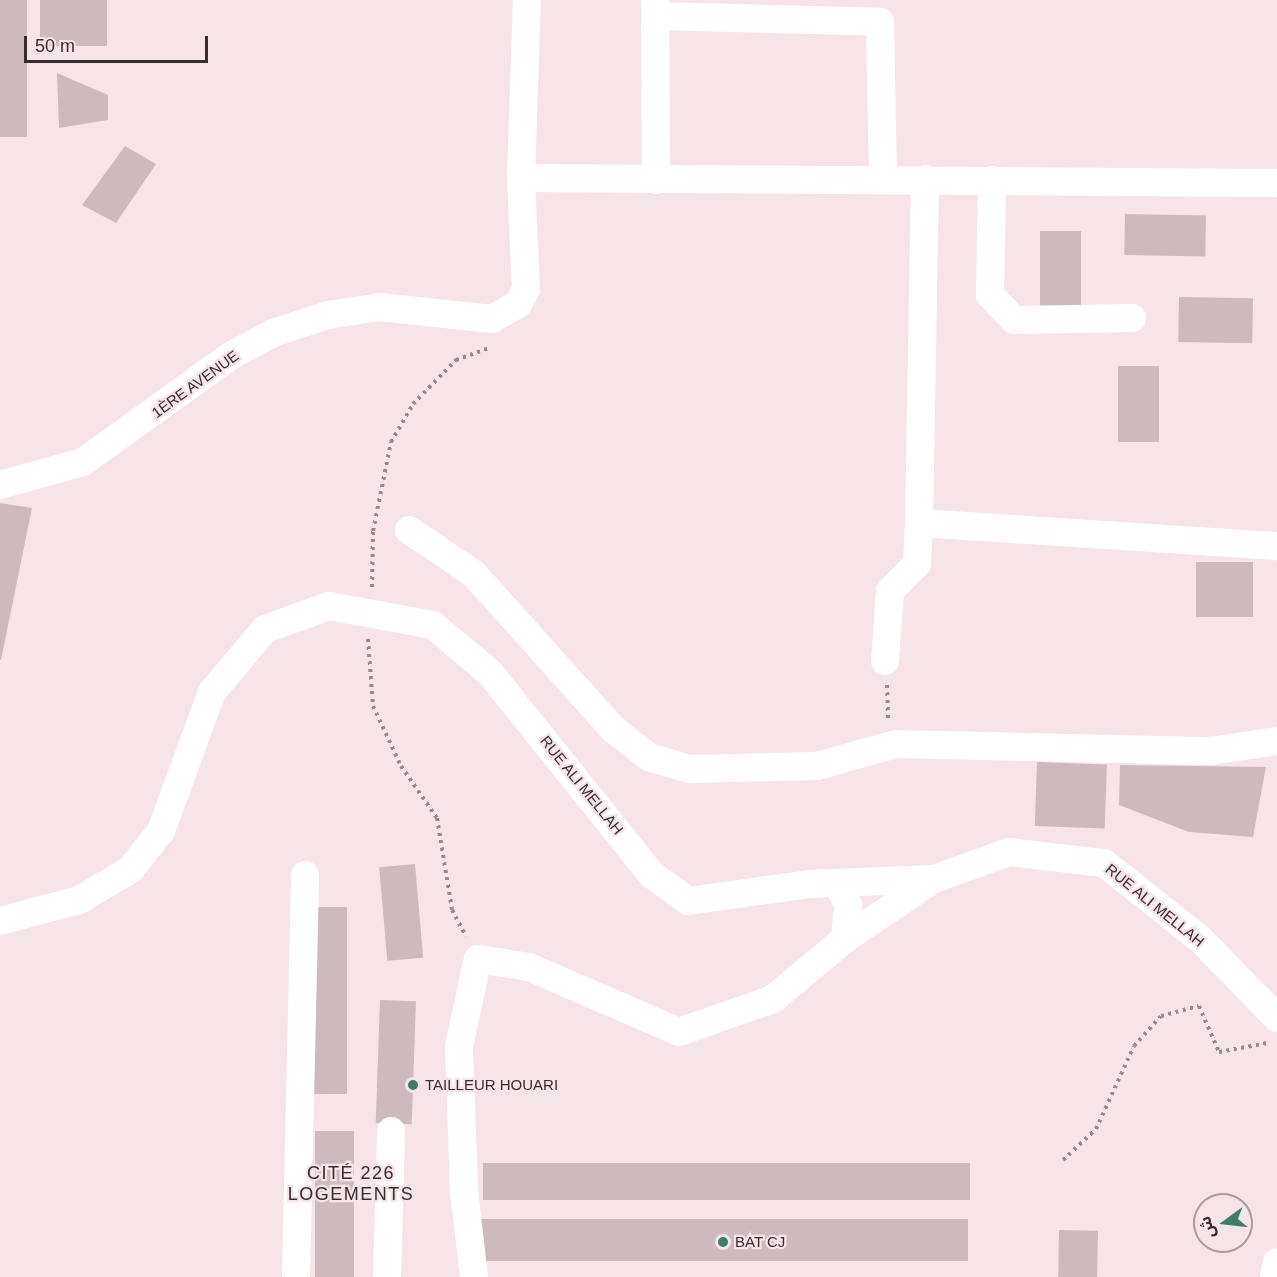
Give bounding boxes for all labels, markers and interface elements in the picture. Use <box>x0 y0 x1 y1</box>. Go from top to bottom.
scale bar <box>27 24 212 62</box>
text: 50 m <box>35 36 75 56</box>
street label: 1ÈRE AVENUE <box>148 346 242 422</box>
street label: RUE ALI MELLAH <box>536 732 628 838</box>
street label: RUE ALI MELLAH <box>1102 859 1208 951</box>
place label: TAILLEUR HOUARI <box>425 1076 558 1094</box>
marker: TAILLEUR HOUARI <box>406 1078 420 1092</box>
district label: CITÉ 226 LOGEMENTS <box>288 1163 414 1206</box>
north arrow <box>1193 1193 1253 1253</box>
text: ش <box>1196 1214 1218 1240</box>
place label: BAT CJ <box>735 1233 786 1251</box>
marker: BAT CJ <box>716 1235 730 1249</box>

